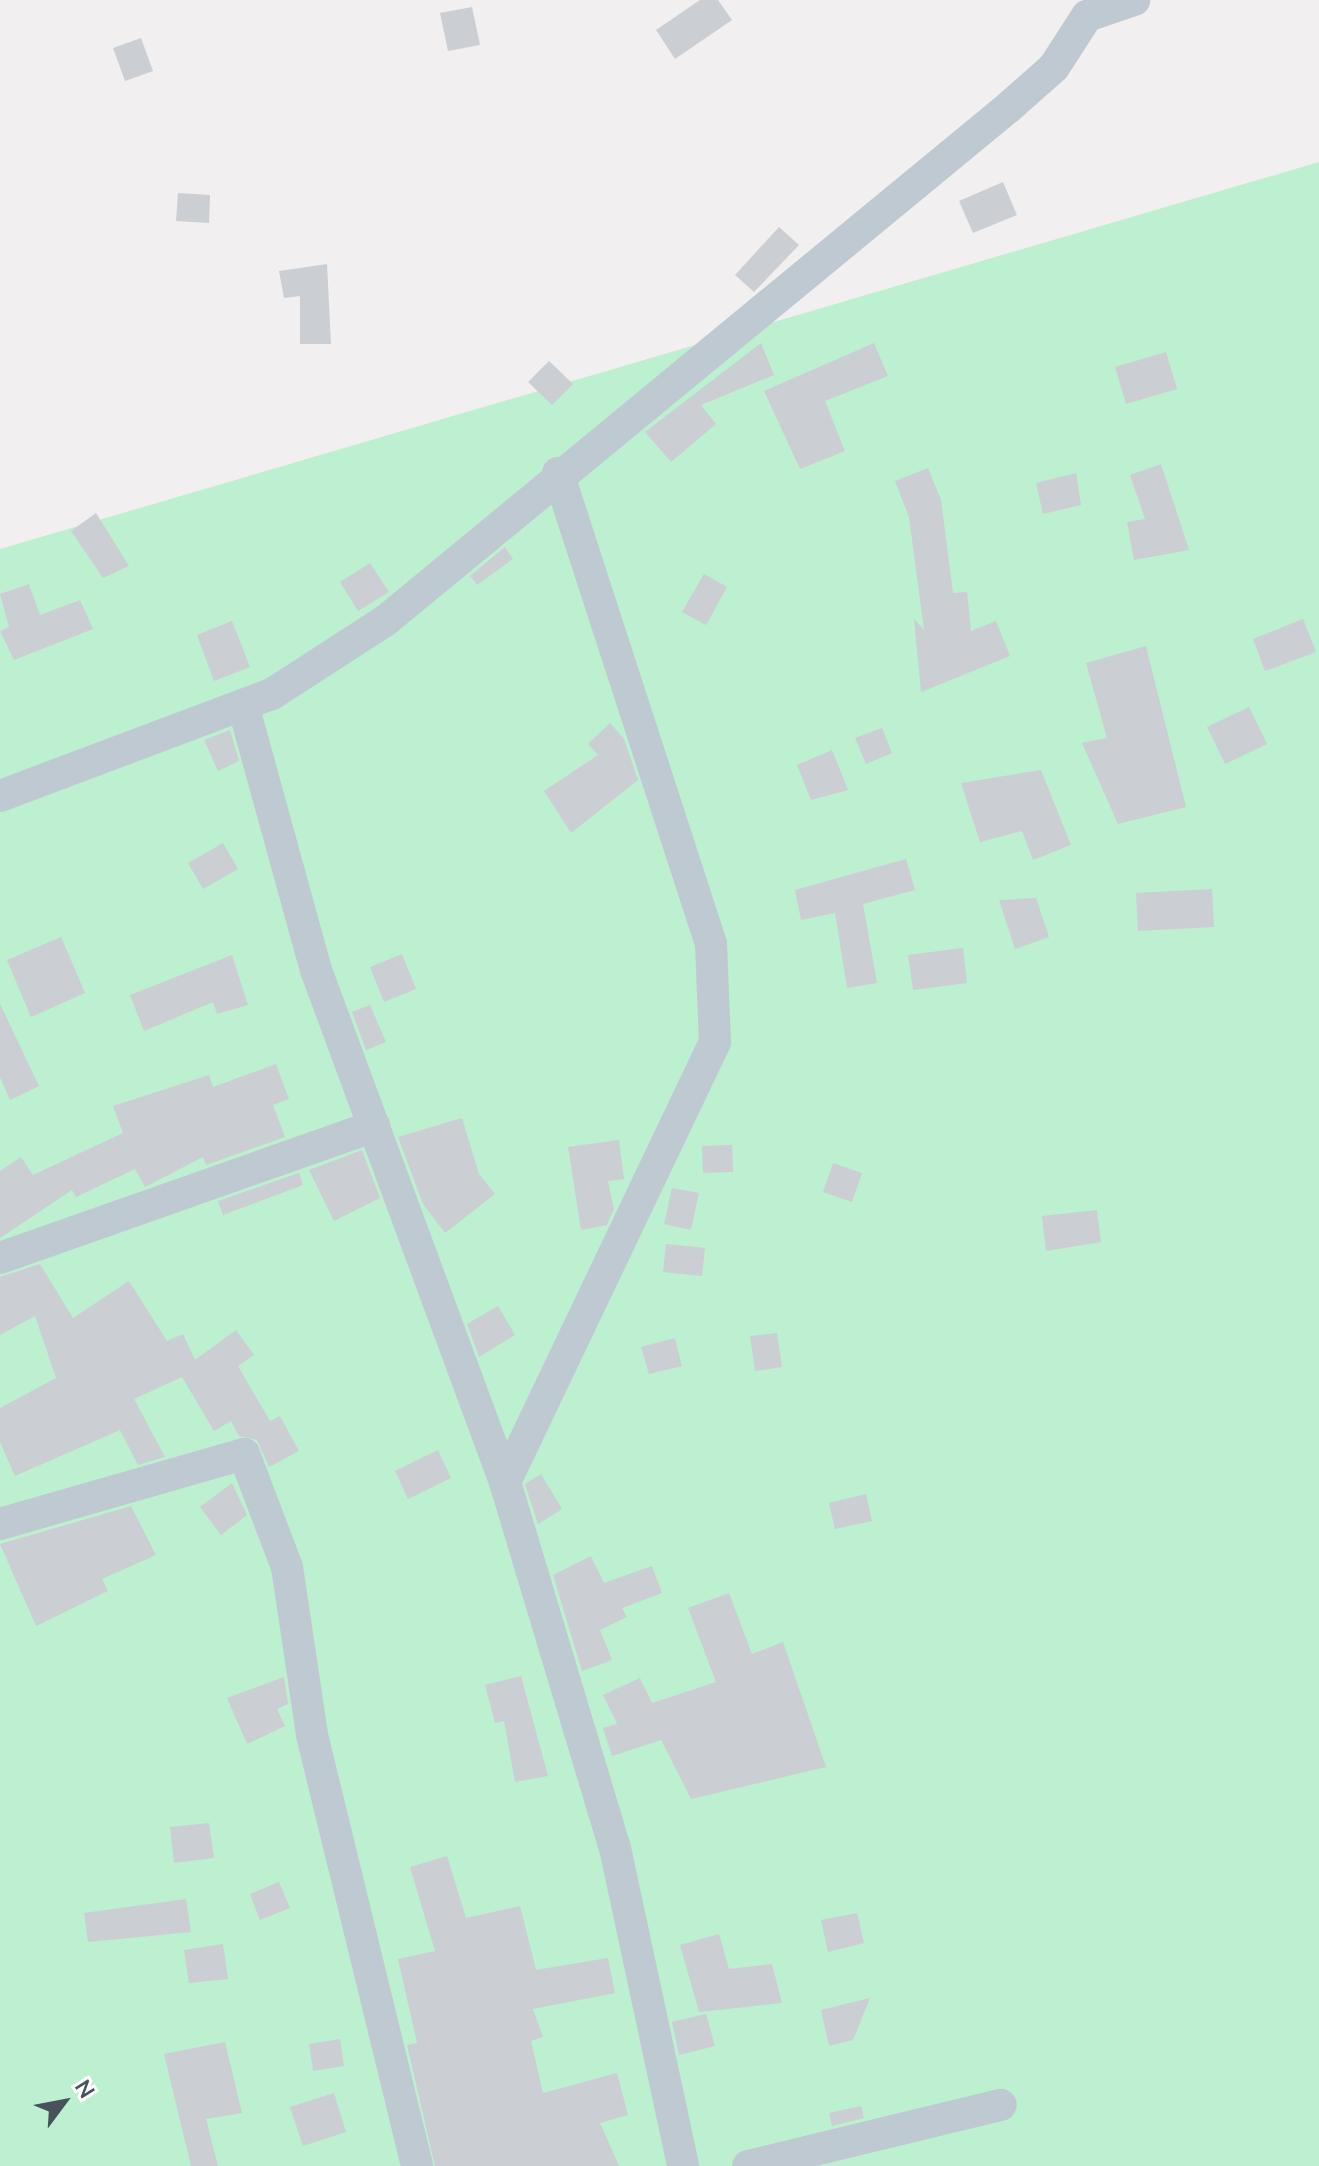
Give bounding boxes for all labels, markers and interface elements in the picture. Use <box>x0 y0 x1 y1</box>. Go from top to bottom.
north arrow <box>24 2062 104 2142</box>
text: N <box>67 2074 101 2104</box>

